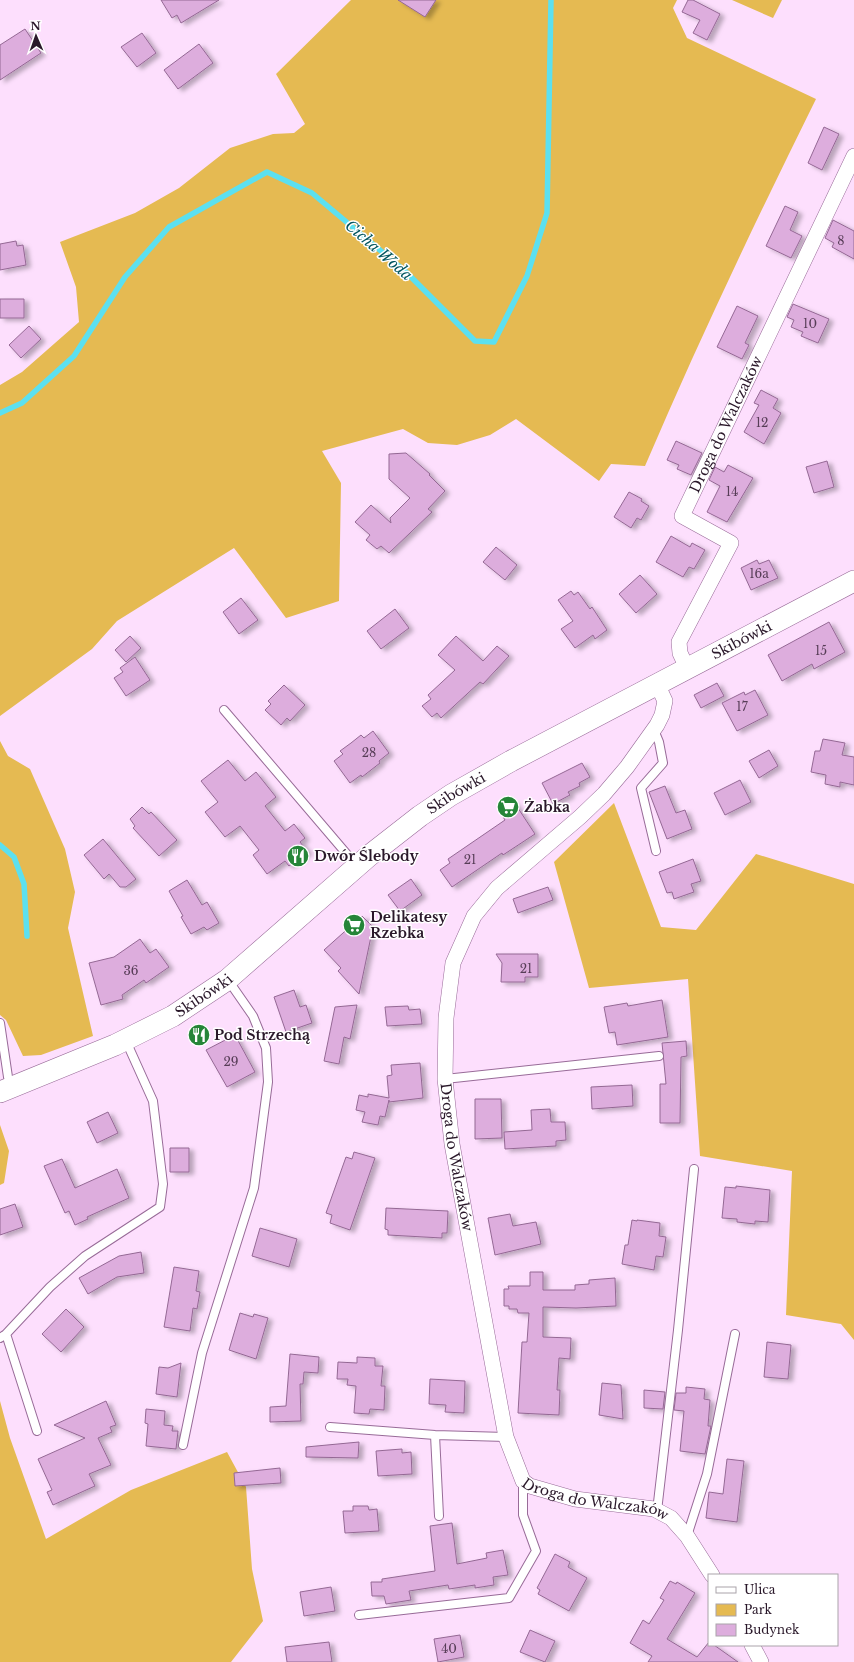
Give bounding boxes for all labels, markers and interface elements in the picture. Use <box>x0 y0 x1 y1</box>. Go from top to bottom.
north arrow <box>16 16 56 56</box>
text: N <box>30 19 42 33</box>
water label: Cicha Woda <box>341 216 417 284</box>
house number: 8 <box>837 233 845 248</box>
house number: 10 <box>803 316 817 331</box>
street label: Droga do Walczaków <box>685 353 766 496</box>
house number: 12 <box>756 415 768 430</box>
house number: 14 <box>726 484 738 499</box>
house number: 16a <box>749 566 769 581</box>
street label: Skibówki <box>708 617 775 663</box>
house number: 15 <box>815 643 827 658</box>
house number: 17 <box>736 699 749 714</box>
house number: 28 <box>362 745 376 760</box>
street label: Skibówki <box>423 768 489 818</box>
supermarket icon: Żabka <box>495 794 521 820</box>
place label: Żabka <box>524 798 570 816</box>
restaurant icon: Dwór Ślebody <box>285 843 311 869</box>
place label: Dwór Ślebody <box>314 846 419 865</box>
house number: 21 <box>464 852 476 867</box>
place label: Delikatesy Rzebka <box>370 908 448 942</box>
supermarket icon: Delikatesy Rzebka <box>341 912 367 938</box>
house number: 21 <box>520 961 532 976</box>
house number: 36 <box>123 963 139 978</box>
street label: Skibówki <box>171 970 237 1021</box>
restaurant icon: Pod Strzechą <box>186 1022 212 1048</box>
place label: Pod Strzechą <box>214 1026 310 1044</box>
house number: 29 <box>223 1054 239 1069</box>
street label: Droga do Walczaków <box>436 1082 477 1233</box>
street label: Droga do Walczaków <box>518 1474 672 1524</box>
legend <box>708 1574 838 1646</box>
text: Ulica <box>744 1582 776 1597</box>
text: Park <box>744 1602 772 1617</box>
text: Budynek <box>744 1622 800 1637</box>
house number: 40 <box>441 1641 457 1656</box>

